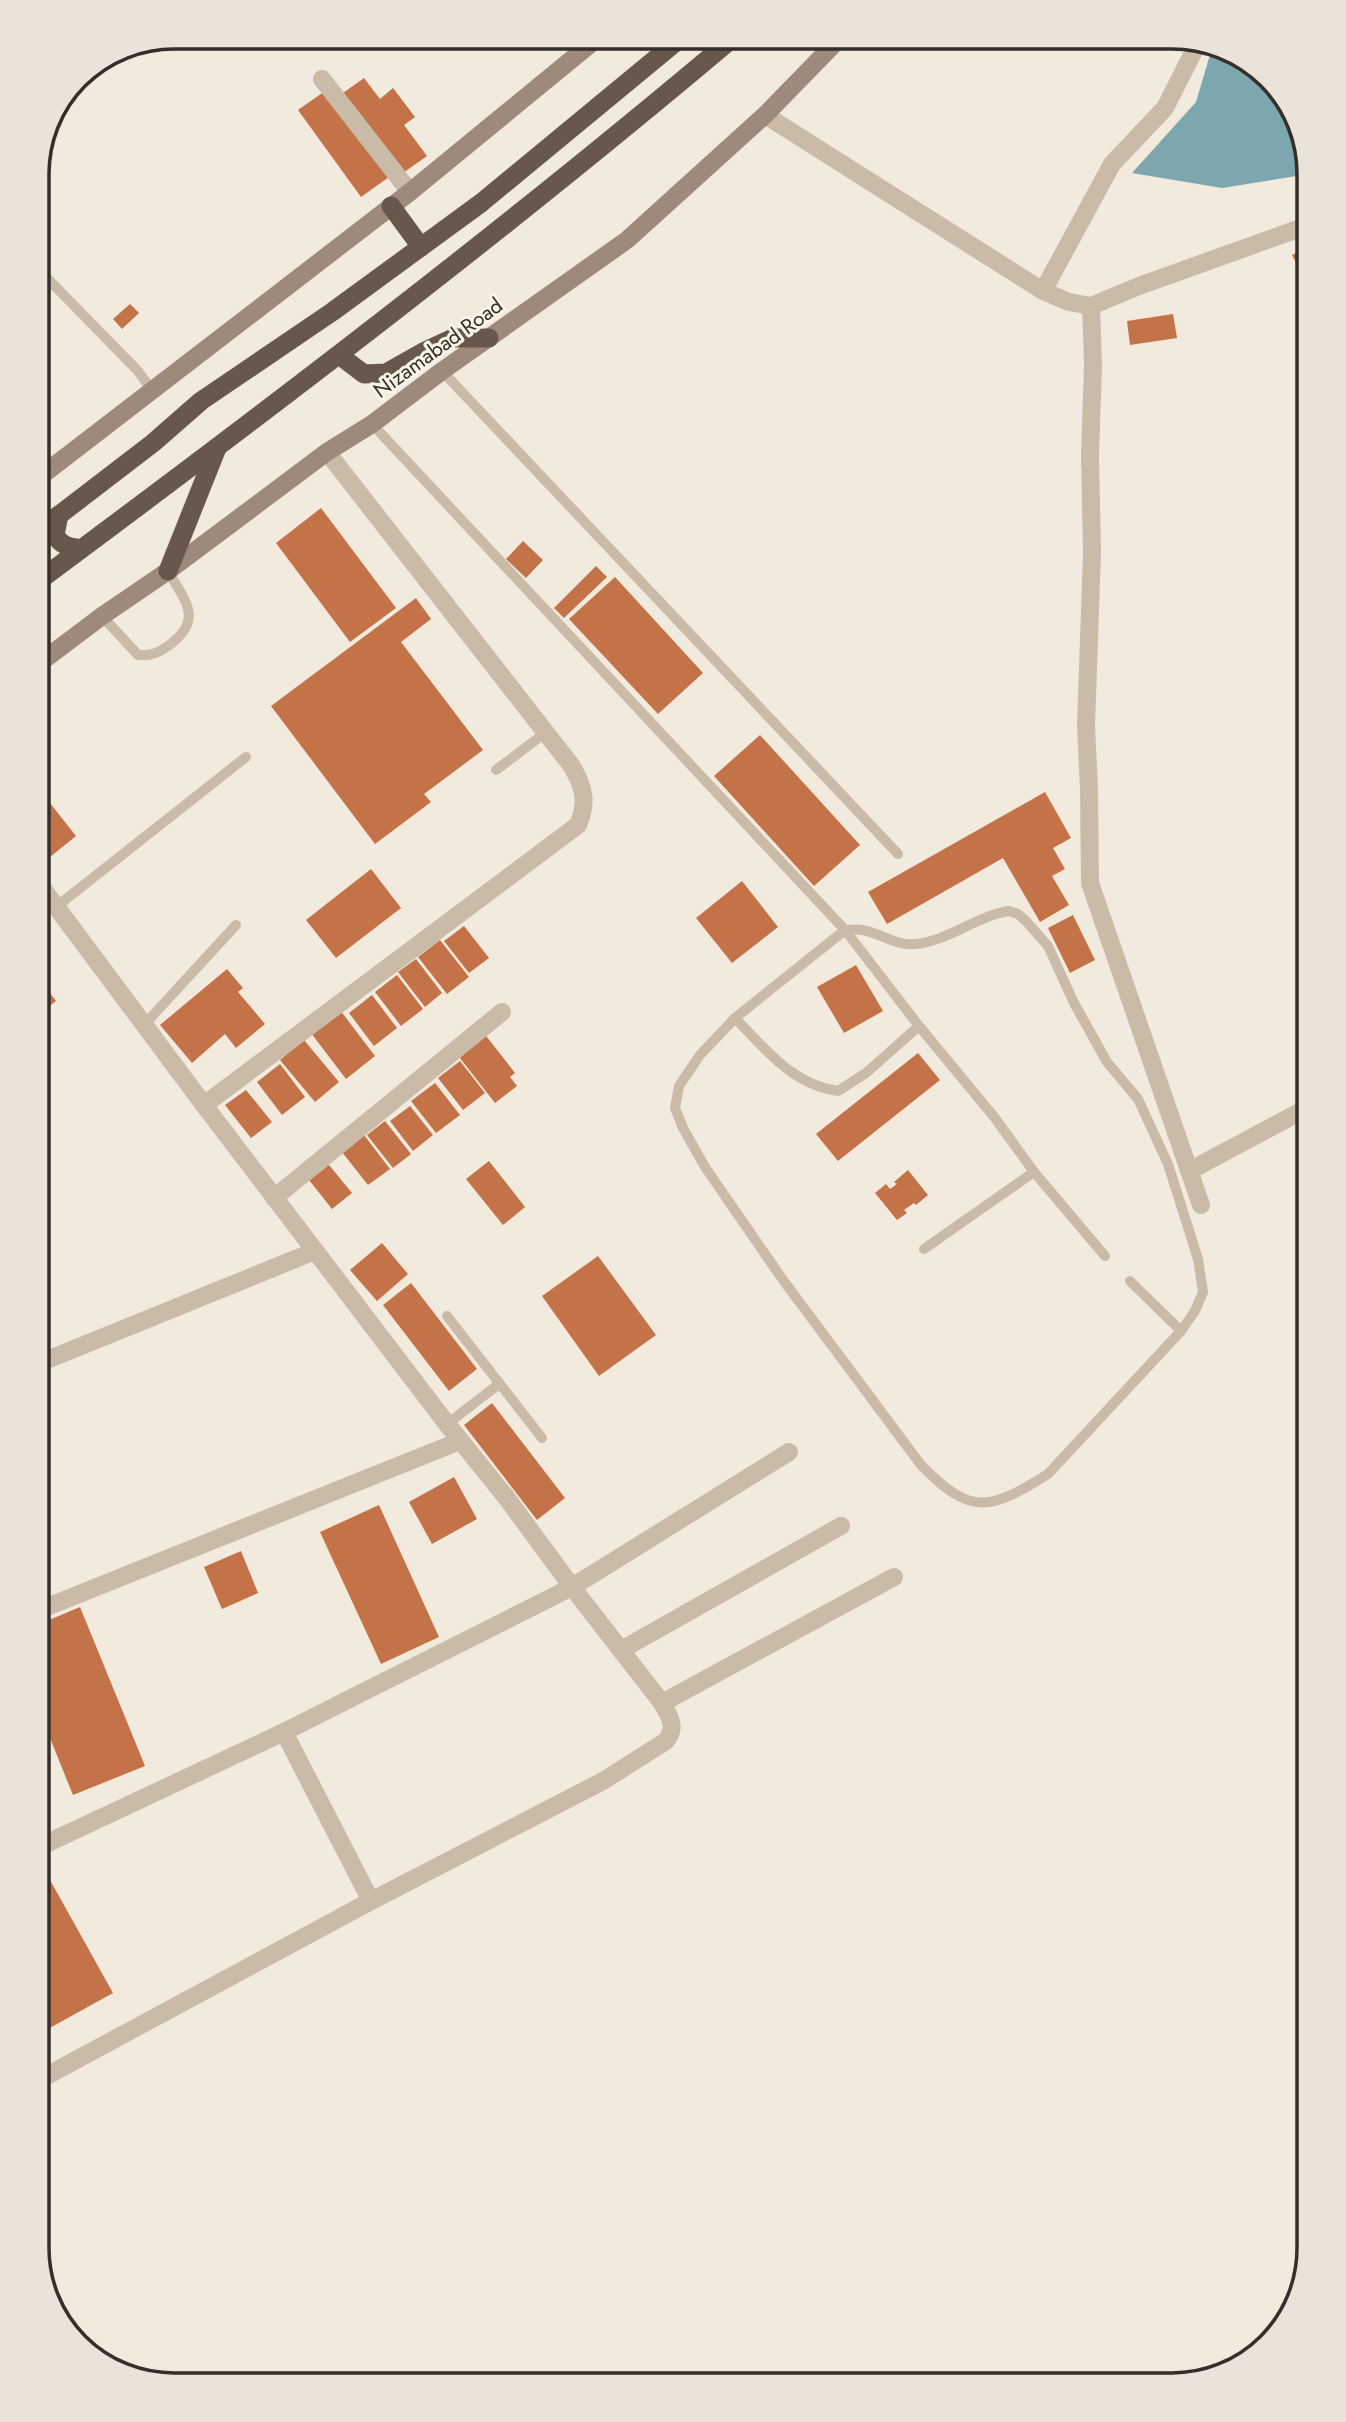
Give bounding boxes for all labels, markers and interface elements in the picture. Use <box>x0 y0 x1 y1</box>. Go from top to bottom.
street label: Nizamabad Road <box>367 291 509 405</box>

